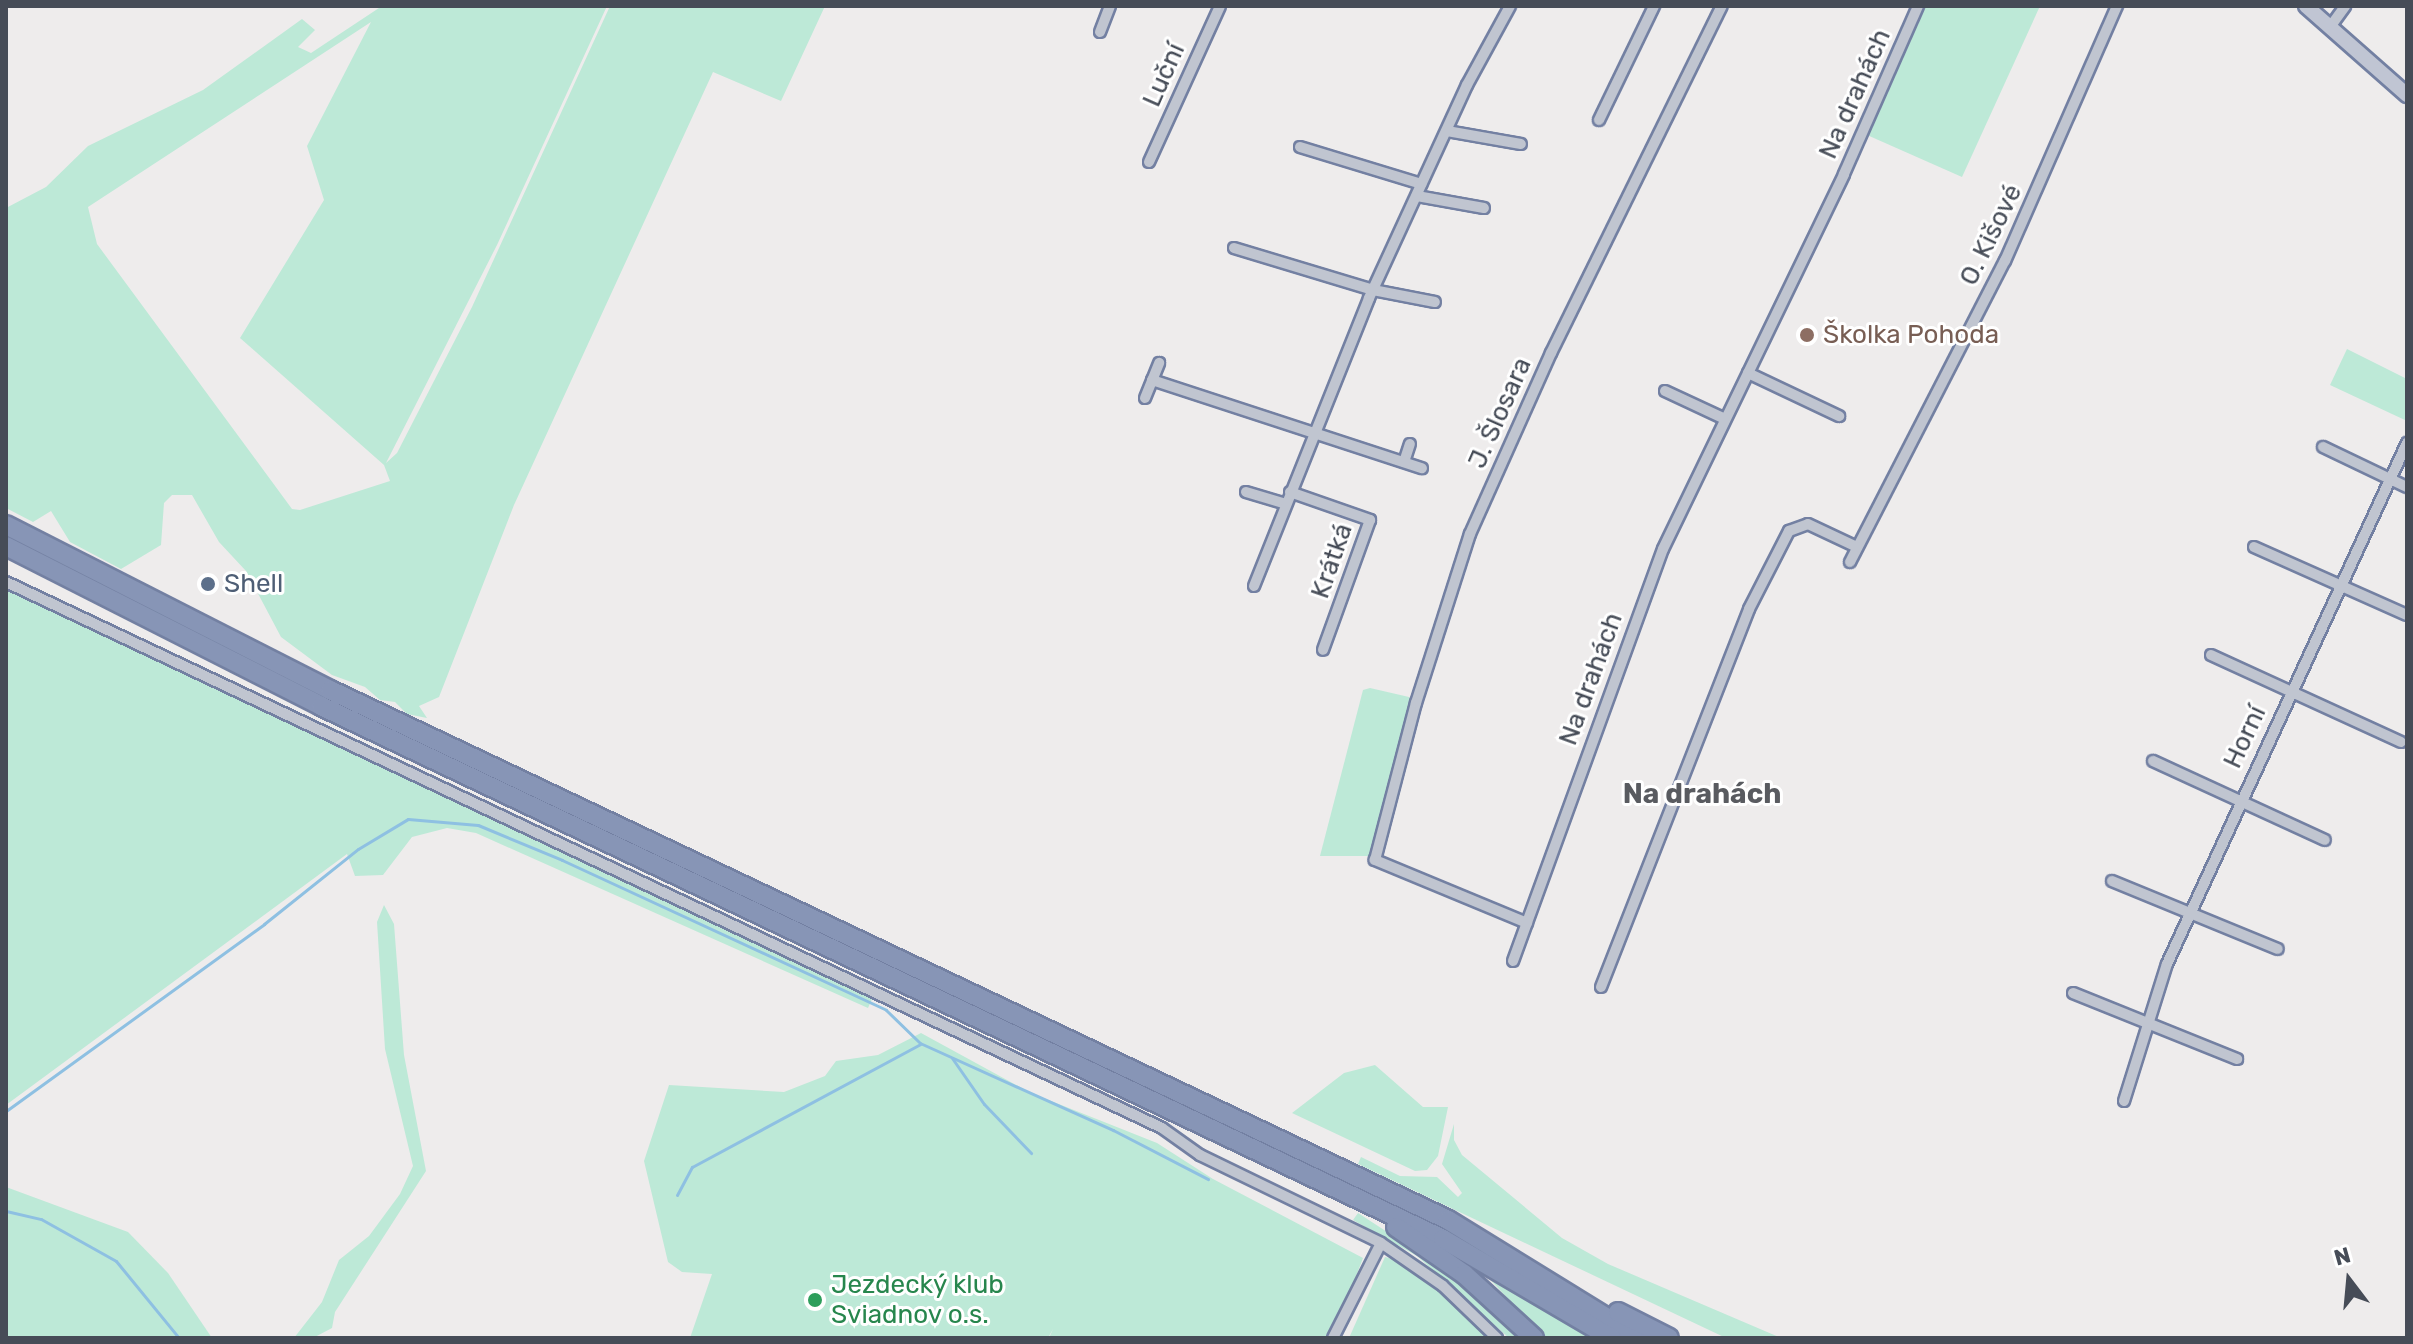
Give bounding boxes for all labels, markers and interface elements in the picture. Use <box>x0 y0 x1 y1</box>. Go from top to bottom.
street label: Na drahách <box>1813 24 1897 164</box>
street label: Luční <box>1136 38 1192 112</box>
street label: O. Kišové <box>1953 180 2029 290</box>
place label: Školka Pohoda <box>1823 319 1999 351</box>
marker: Školka Pohoda <box>1798 326 1816 344</box>
street label: J. Šlosara <box>1462 353 1538 473</box>
street label: Krátká <box>1305 519 1359 603</box>
place label: Shell <box>224 568 283 600</box>
marker: Shell <box>199 575 217 593</box>
street label: Na drahách <box>1553 609 1629 749</box>
street label: Horní <box>2217 701 2273 773</box>
district label: Na drahách <box>1623 777 1781 811</box>
north arrow <box>2309 1240 2389 1320</box>
text: N <box>2331 1241 2354 1272</box>
place label: Jezdecký klub Sviadnov o.s. <box>831 1269 1004 1330</box>
marker: Jezdecký klub Sviadnov o.s. <box>806 1291 824 1309</box>

